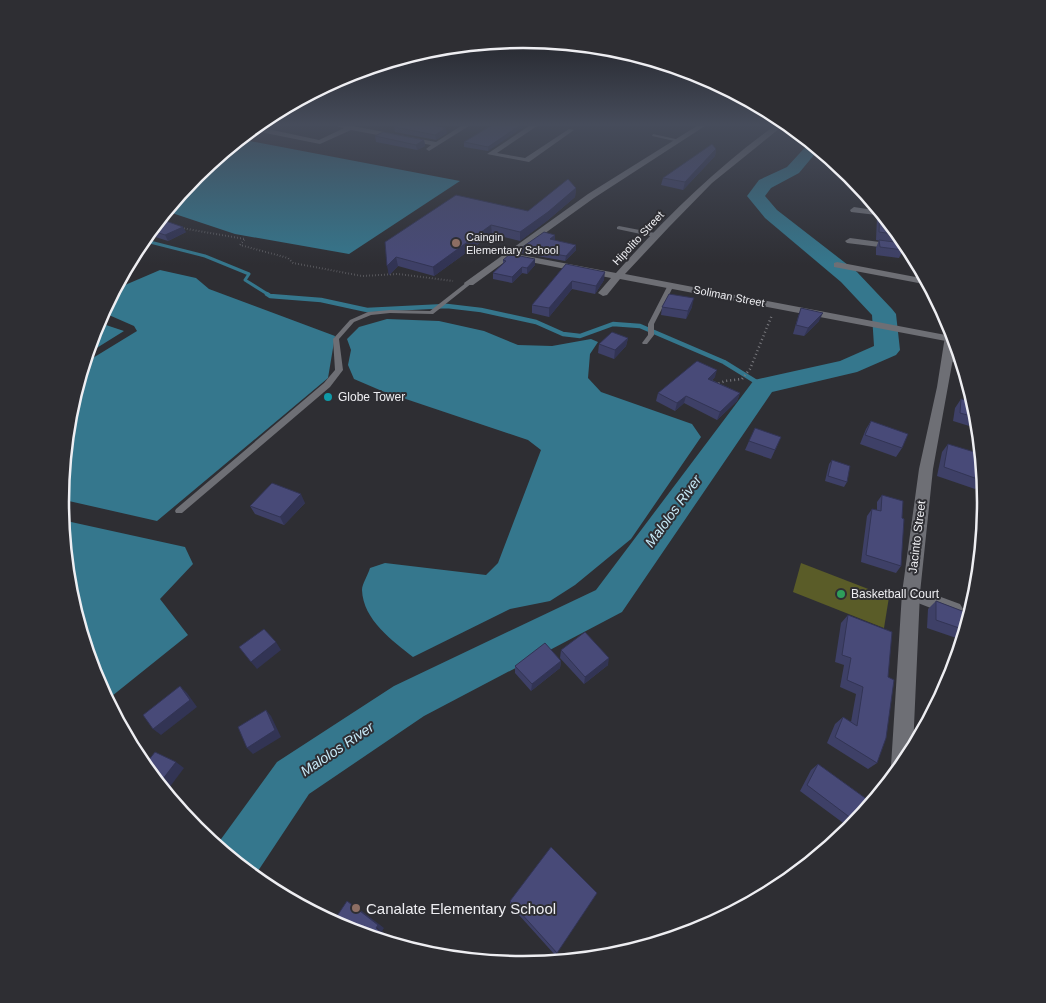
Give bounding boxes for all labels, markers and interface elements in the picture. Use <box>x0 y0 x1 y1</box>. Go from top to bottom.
street label: Hipolito Street <box>610 209 666 267</box>
place label: Caingin Elementary School <box>466 231 558 256</box>
marker: Caingin Elementary School <box>450 237 462 249</box>
street label: Soliman Street <box>692 283 766 309</box>
place label: Globe Tower <box>338 390 405 404</box>
marker: Globe Tower <box>322 391 334 403</box>
water label: Malolos River <box>642 471 705 550</box>
street label: Jacinto Street <box>906 499 928 574</box>
place label: Basketball Court <box>851 587 940 601</box>
marker: Basketball Court <box>835 588 847 600</box>
water label: Malolos River <box>297 718 378 779</box>
place label: Canalate Elementary School <box>366 900 556 917</box>
marker: Canalate Elementary School <box>350 902 362 914</box>

